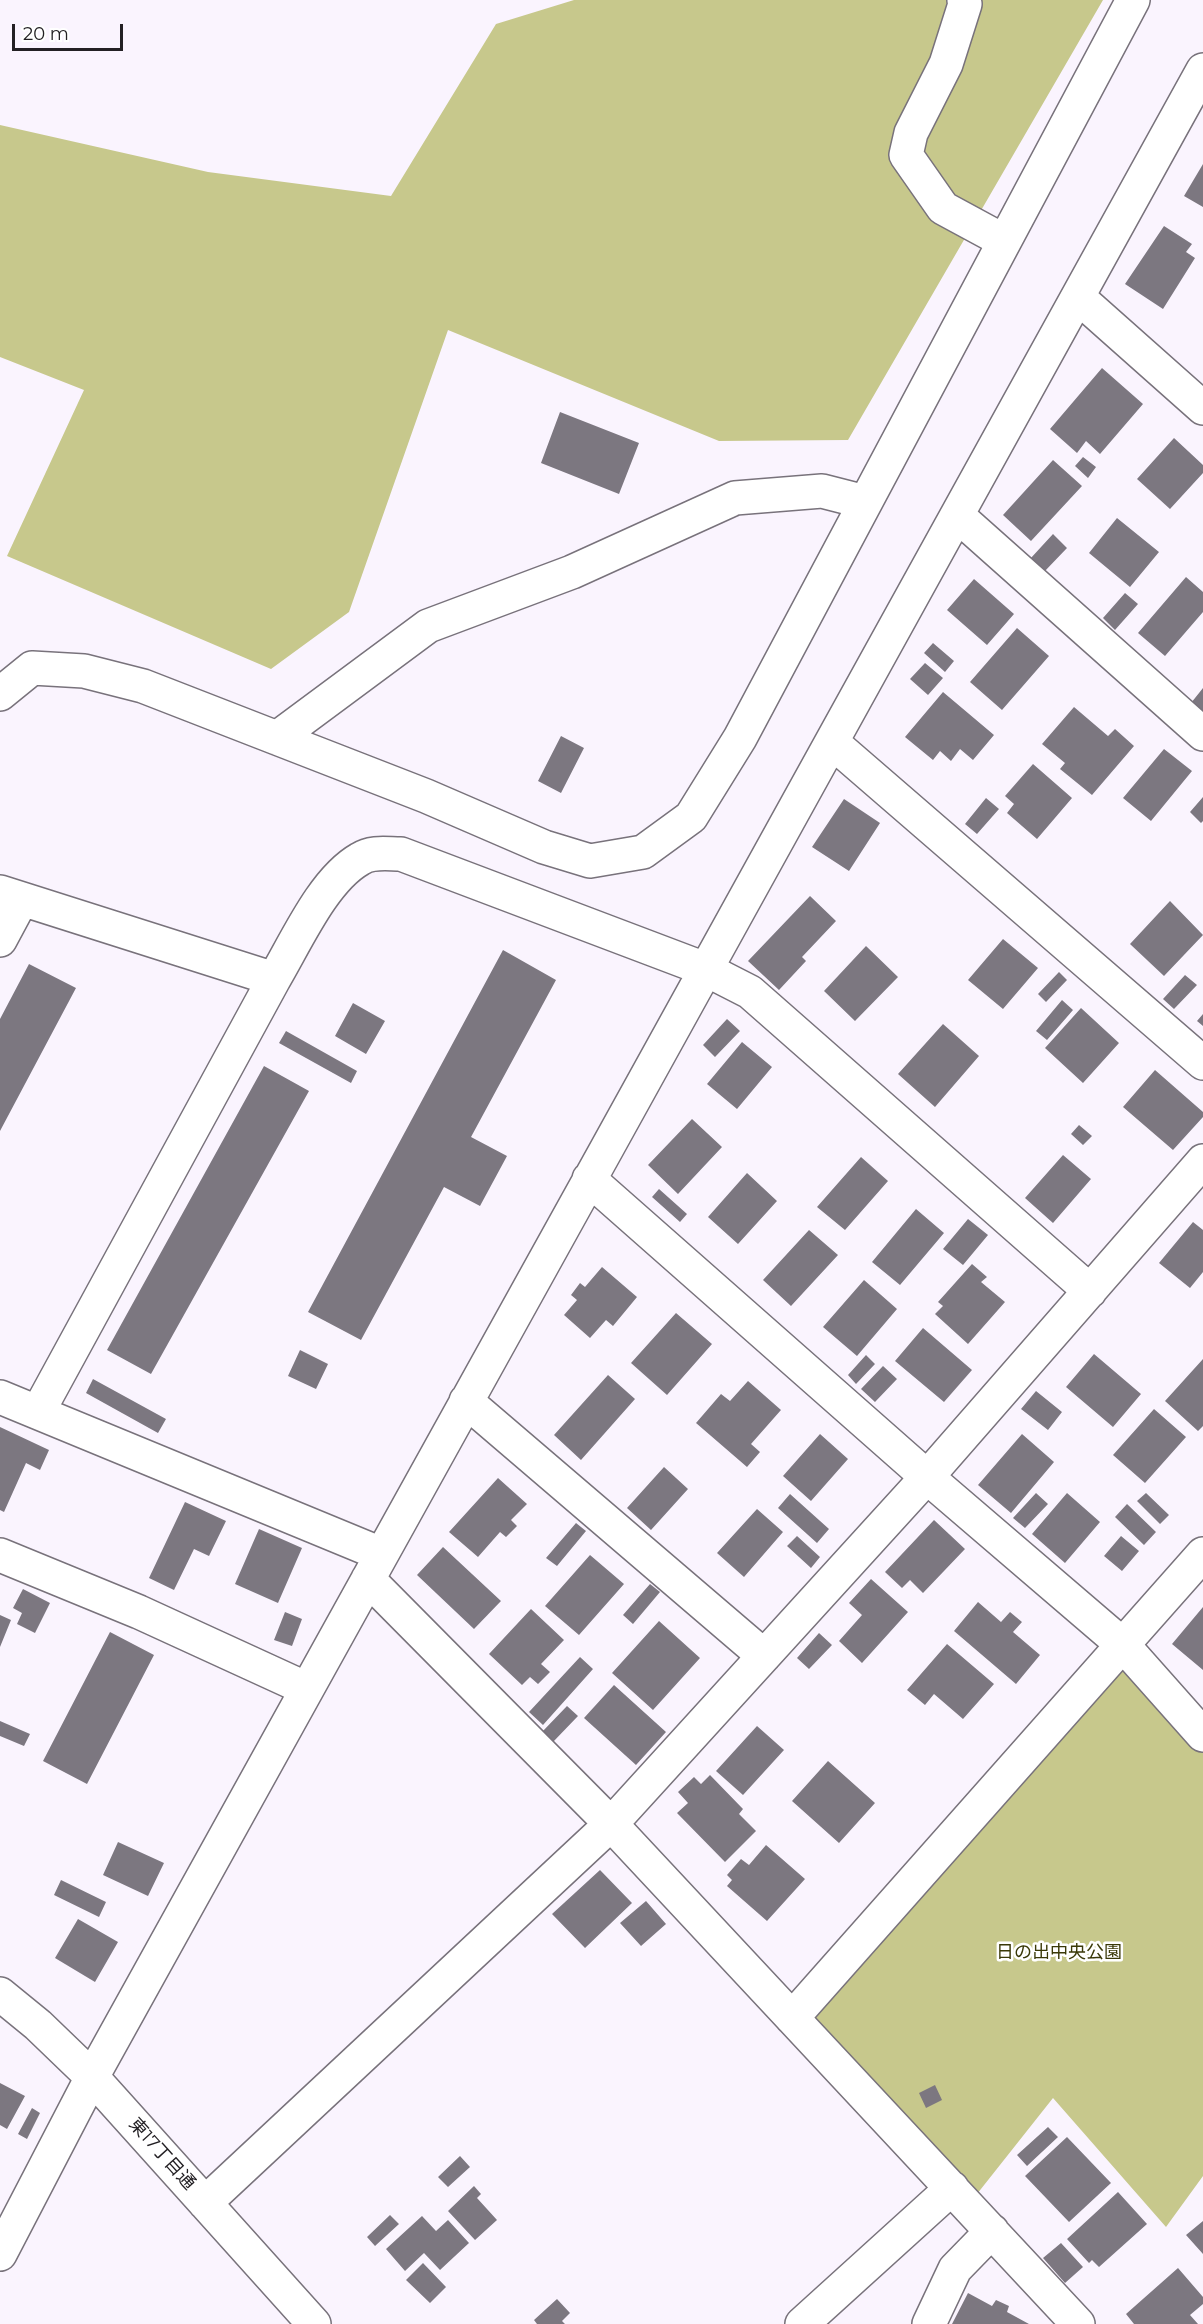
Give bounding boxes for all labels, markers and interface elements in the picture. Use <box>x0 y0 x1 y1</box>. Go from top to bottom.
scale bar <box>15 12 126 50</box>
text: 20 m <box>23 23 69 45</box>
park label: 日の出中央公園 <box>996 1942 1122 1964</box>
street label: 東17丁目通 <box>124 2114 200 2194</box>

